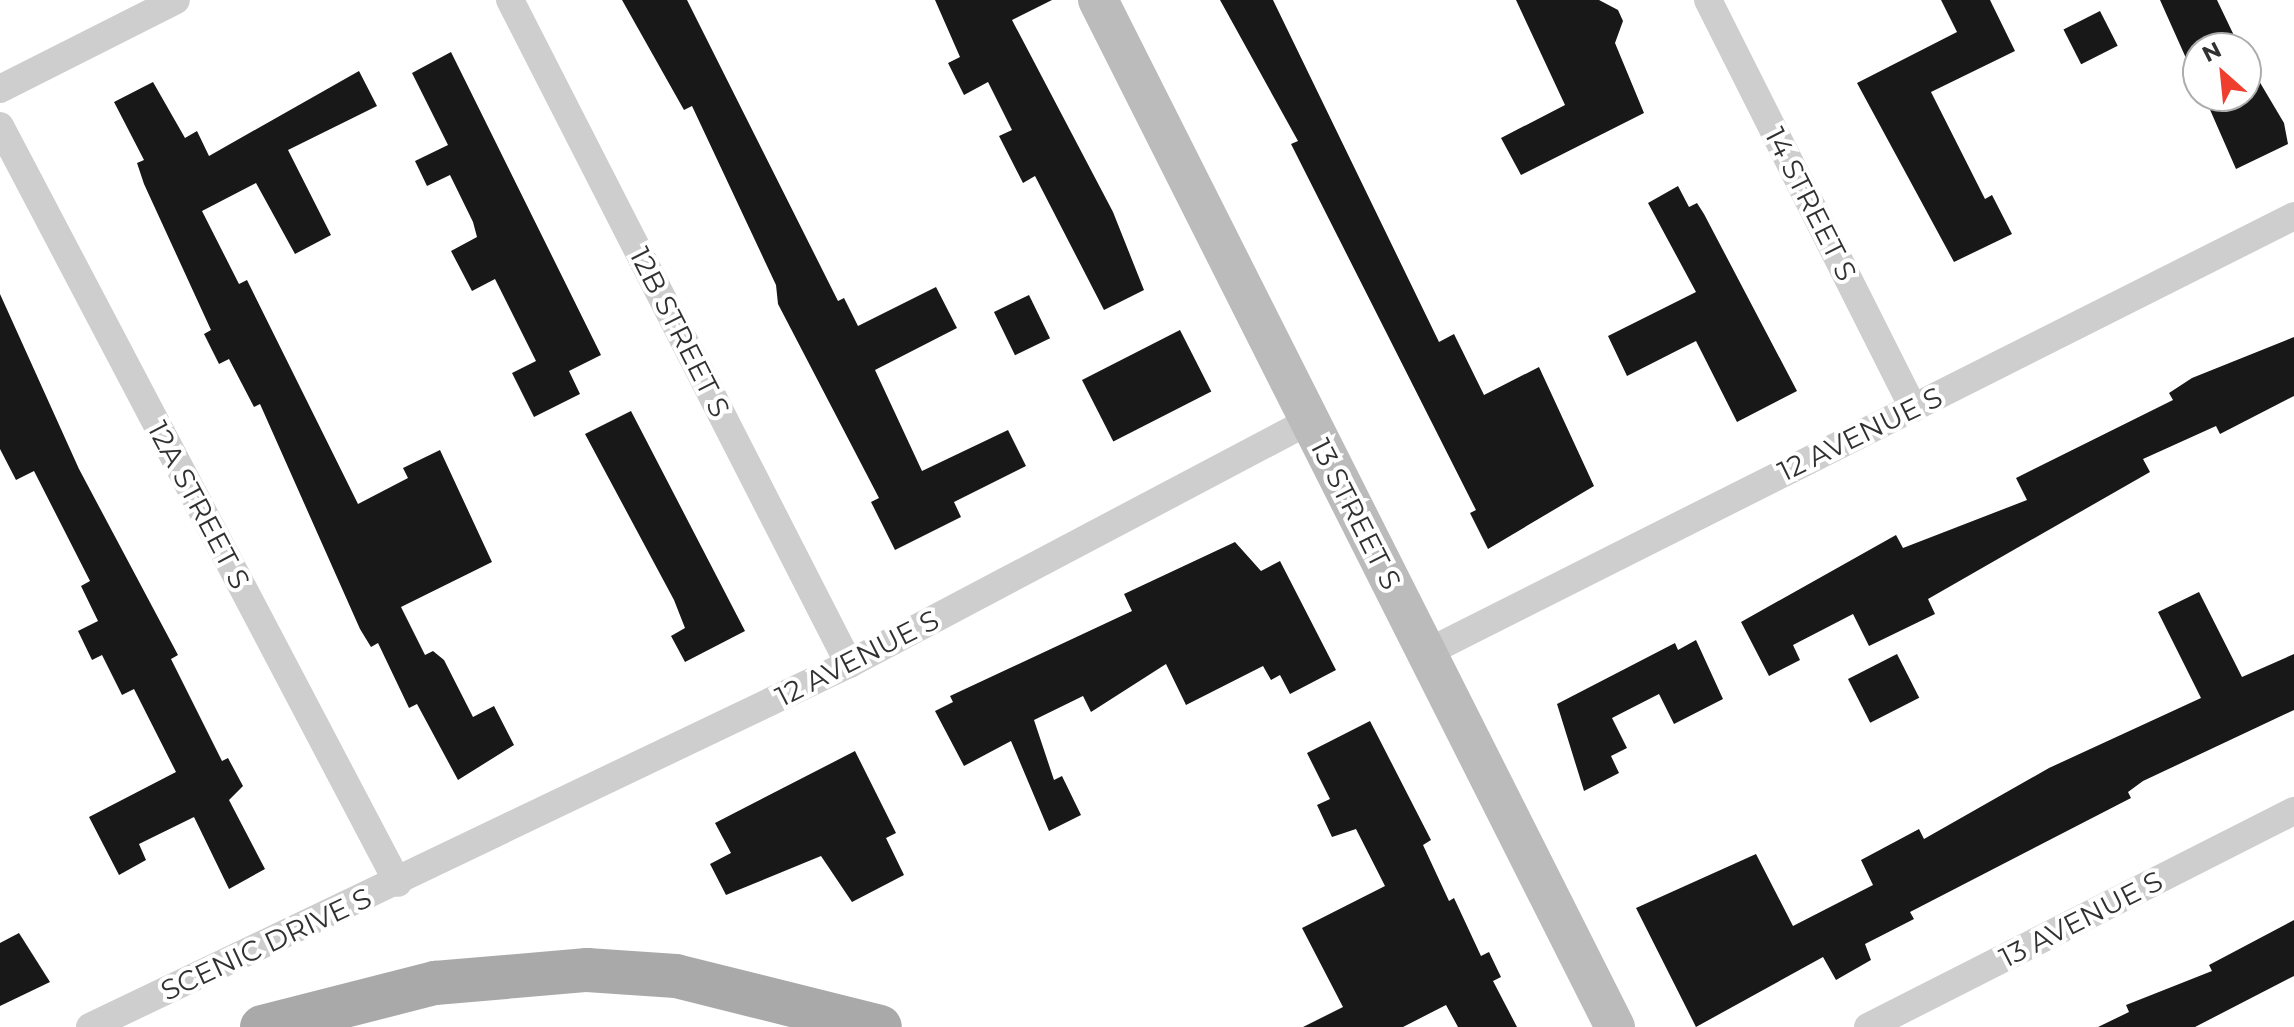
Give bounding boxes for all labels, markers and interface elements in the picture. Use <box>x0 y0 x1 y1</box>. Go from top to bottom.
north arrow <box>2182 32 2262 112</box>
text: N <box>2198 36 2226 68</box>
street label: 14 STREET S <box>1758 122 1864 286</box>
street label: 12B STREET S <box>623 242 737 422</box>
street label: 12 AVENUE S <box>1772 380 1948 488</box>
street label: 12A STREET S <box>141 416 257 594</box>
street label: 13 STREET S <box>1304 433 1408 595</box>
street label: 12 AVENUE S <box>770 603 944 713</box>
street label: 13 AVENUE S <box>1994 864 2168 974</box>
street label: SCENIC DRIVE S <box>156 881 376 1007</box>

